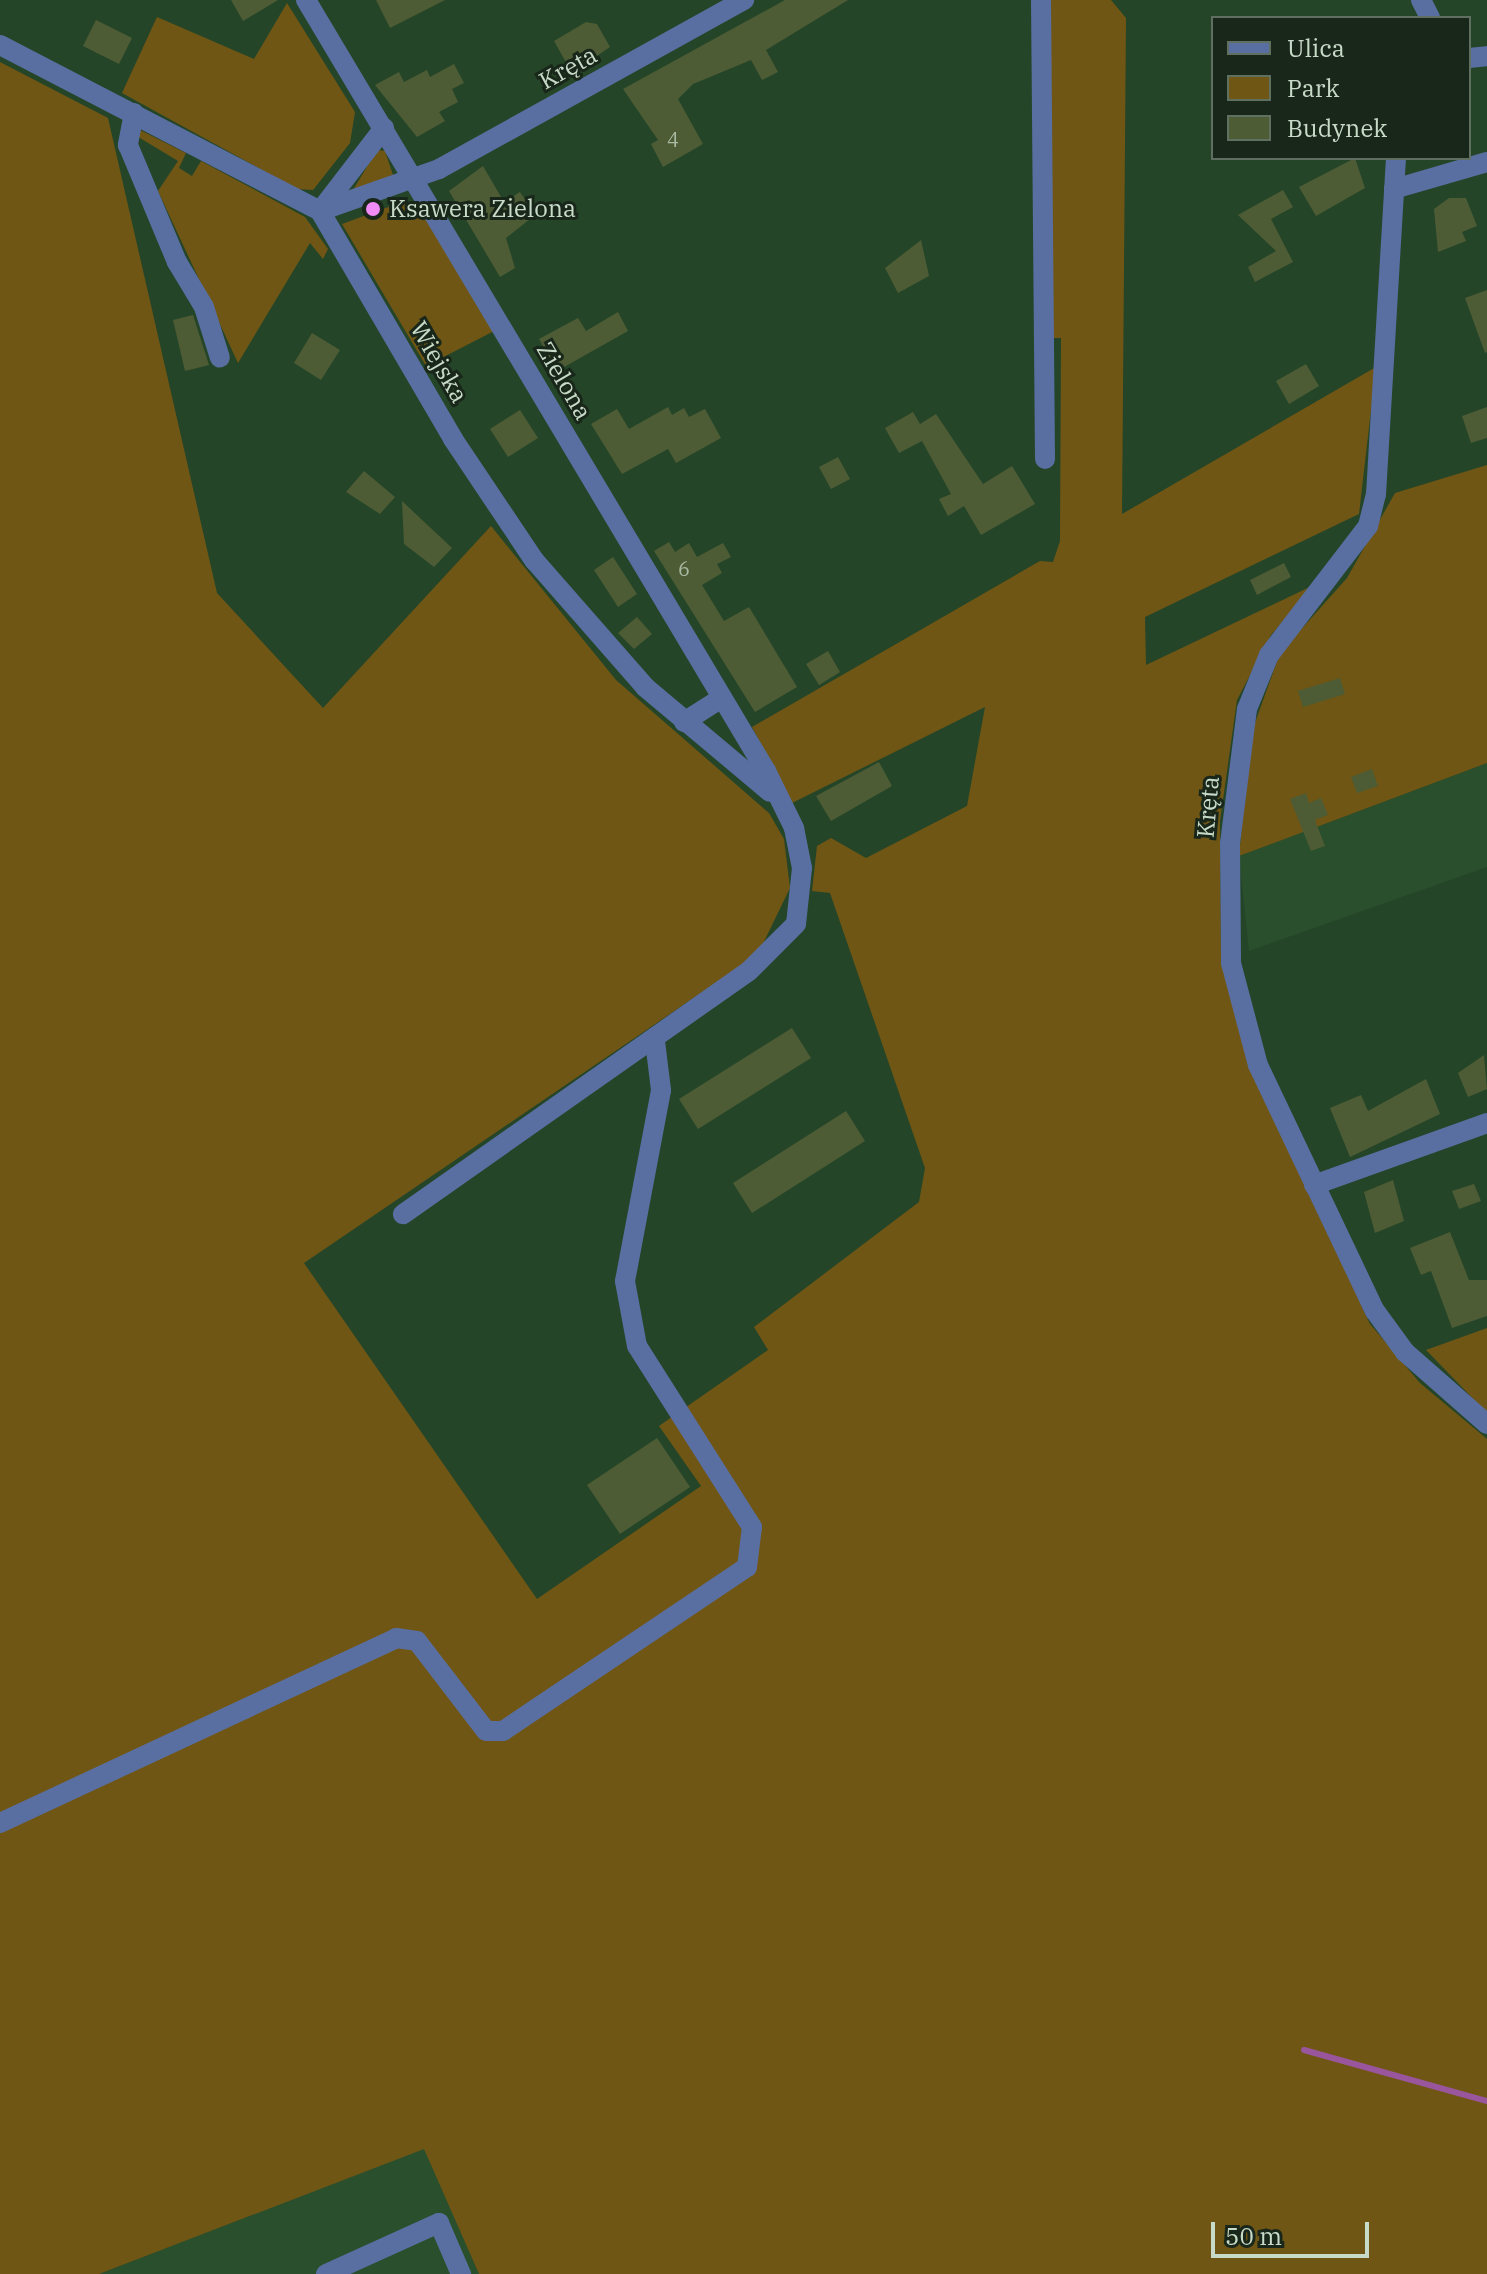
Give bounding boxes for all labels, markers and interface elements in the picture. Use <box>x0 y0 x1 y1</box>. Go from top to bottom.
legend <box>1211 16 1471 160</box>
text: Ulica <box>1287 32 1345 64</box>
street label: Kręta <box>534 40 602 96</box>
text: Park <box>1287 72 1339 104</box>
text: Budynek <box>1287 112 1387 144</box>
house number: 4 <box>667 127 679 151</box>
place label: Ksawera Zielona <box>389 195 576 223</box>
marker: Ksawera Zielona <box>364 200 382 218</box>
street label: Wiejska <box>404 316 474 408</box>
street label: Zielona <box>530 337 598 425</box>
house number: 6 <box>678 556 690 580</box>
street label: Kręta <box>1191 775 1225 839</box>
scale bar <box>1215 2206 1373 2256</box>
text: 50 m <box>1225 2220 1282 2252</box>

